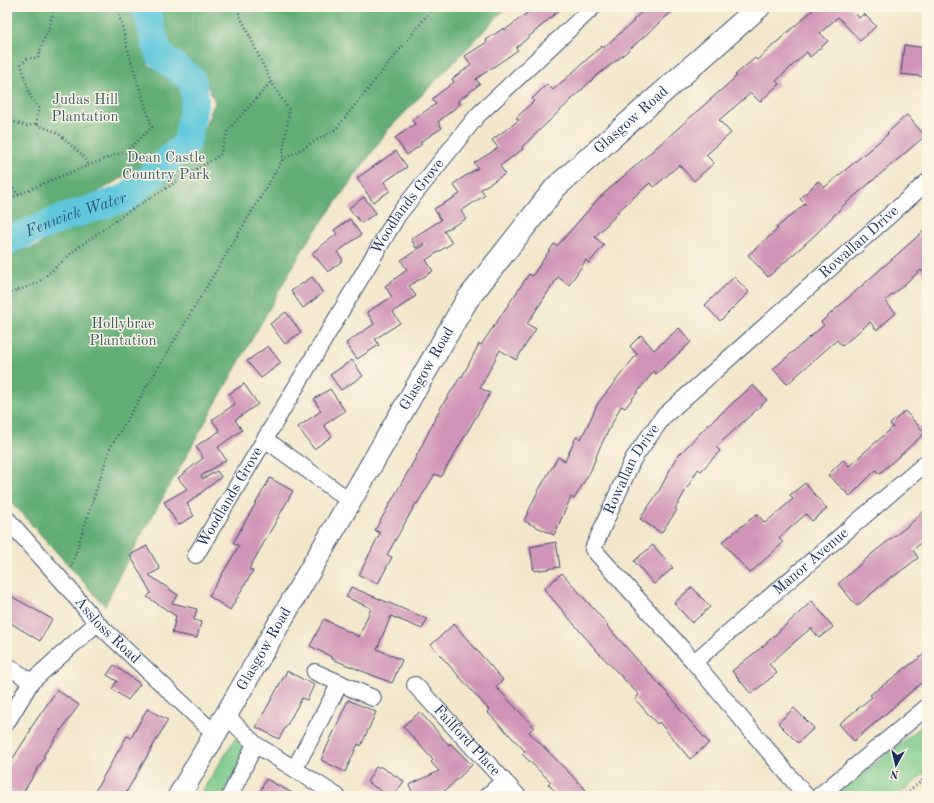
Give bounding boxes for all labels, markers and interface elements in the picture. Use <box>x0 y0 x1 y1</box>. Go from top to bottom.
street label: Glasgow Road <box>591 84 671 157</box>
park label: Judas Hill Plantation <box>51 93 119 125</box>
park label: Dean Castle Country Park <box>122 151 210 183</box>
street label: Woodlands Grove <box>369 156 447 257</box>
water label: Fenwick Water <box>23 190 130 241</box>
street label: Rowallan Drive <box>817 203 902 281</box>
park label: Hollybrae Plantation <box>89 317 157 349</box>
street label: Glasgow Road <box>397 324 457 413</box>
street label: Rowallan Drive <box>602 422 663 517</box>
street label: Woodlands Grove <box>195 445 266 550</box>
street label: Manor Avenue <box>770 525 851 598</box>
street label: Assloss Road <box>72 594 143 667</box>
street label: Glasgow Road <box>234 605 294 693</box>
street label: Failford Place <box>430 702 503 779</box>
north arrow <box>876 745 916 785</box>
text: N <box>889 767 900 779</box>

